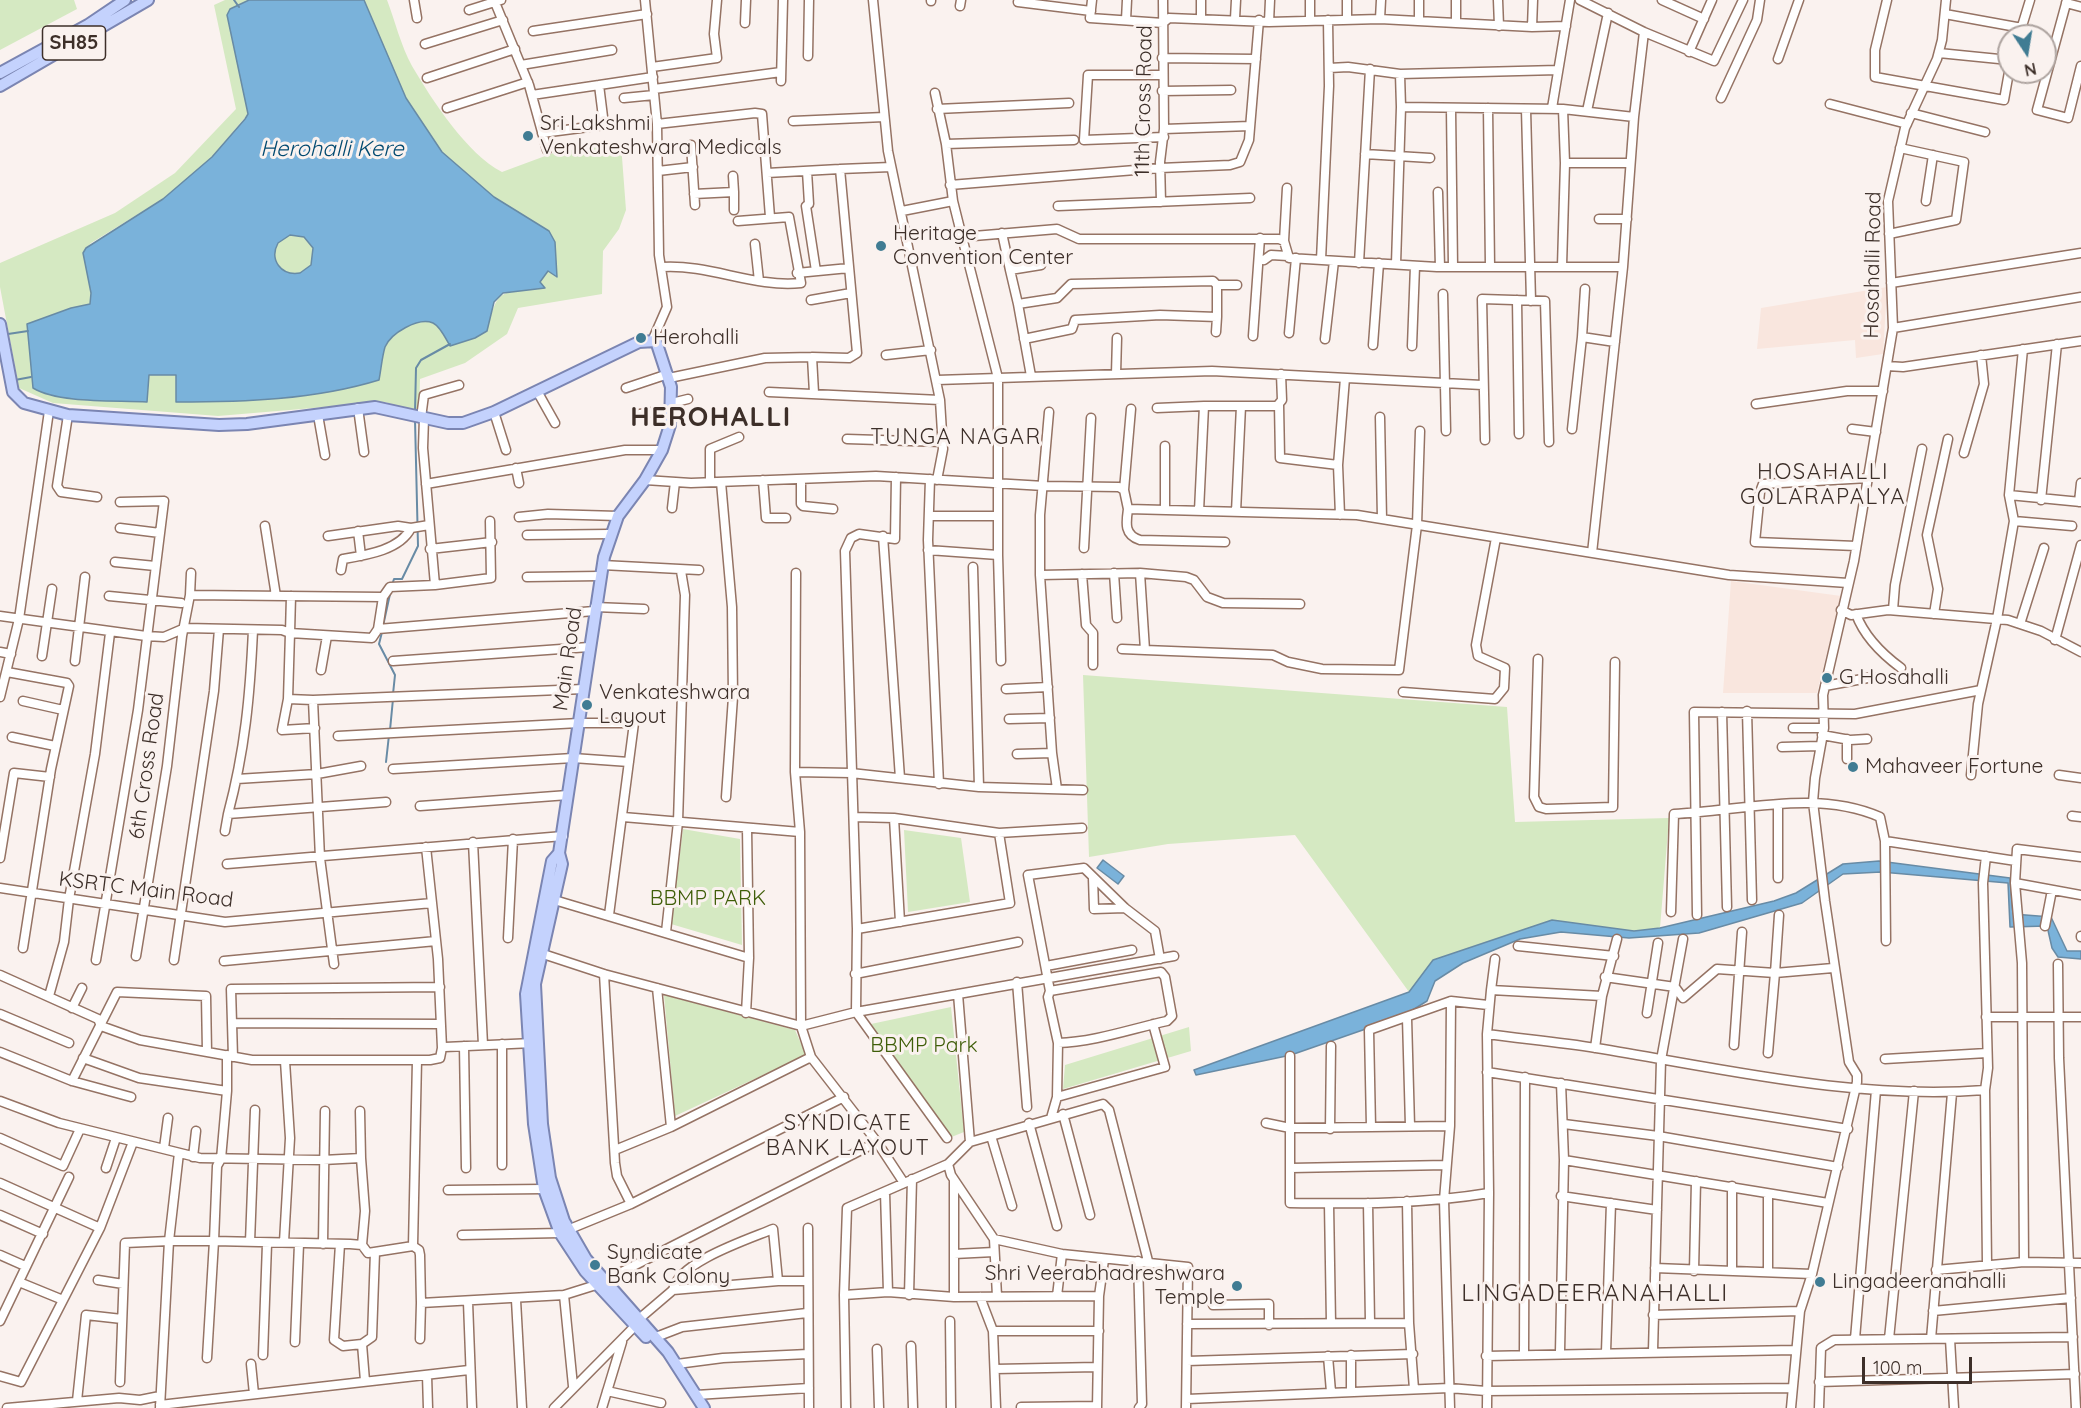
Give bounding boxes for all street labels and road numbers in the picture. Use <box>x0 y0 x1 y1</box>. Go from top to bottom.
street label: 11th Cross Road <box>1130 25 1158 177</box>
road number: SH85 <box>42 26 106 60</box>
street label: Hosahalli Road <box>1859 191 1887 339</box>
street label: Main Road <box>548 605 588 713</box>
street label: 6th Cross Road <box>124 691 170 841</box>
street label: KSRTC Main Road <box>57 867 235 913</box>

